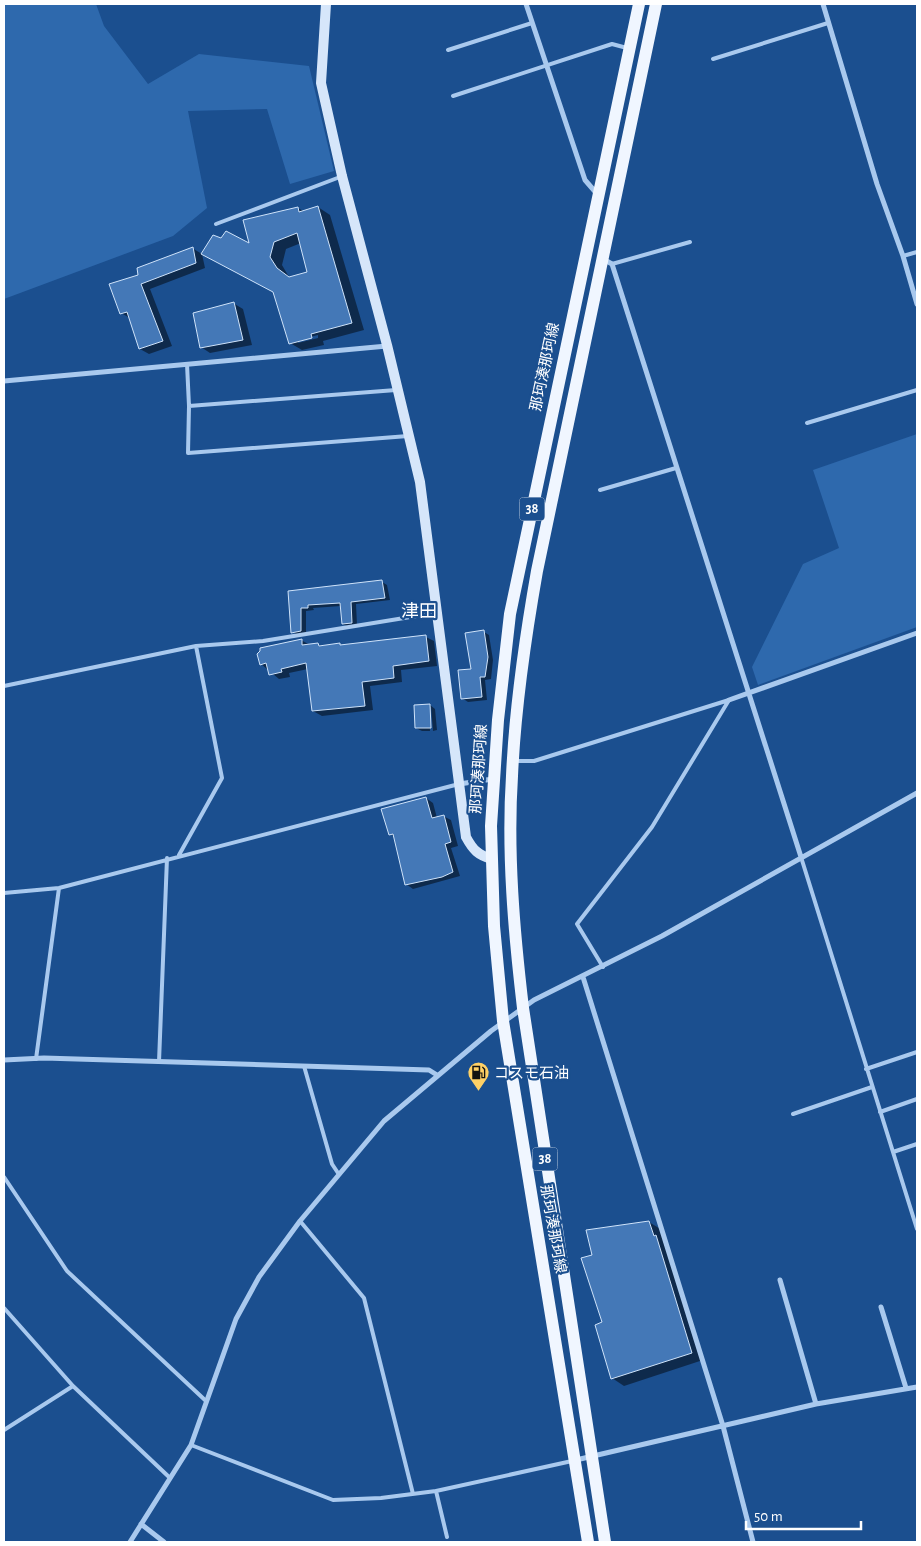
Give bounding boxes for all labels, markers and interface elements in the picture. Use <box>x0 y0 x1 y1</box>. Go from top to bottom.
street label: 那珂湊那珂線 <box>527 321 562 413</box>
road number: 38 <box>520 498 544 520</box>
district label: 津田 <box>401 602 437 621</box>
street label: 那珂湊那珂線 <box>467 724 490 814</box>
fuel station icon: コスモ石油 <box>466 1061 490 1092</box>
place label: コスモ石油 <box>494 1065 569 1081</box>
road number: 38 <box>532 1148 558 1170</box>
street label: 那珂湊那珂線 <box>538 1183 569 1275</box>
scale bar <box>746 1498 861 1530</box>
text: 50 m <box>754 1509 783 1524</box>

